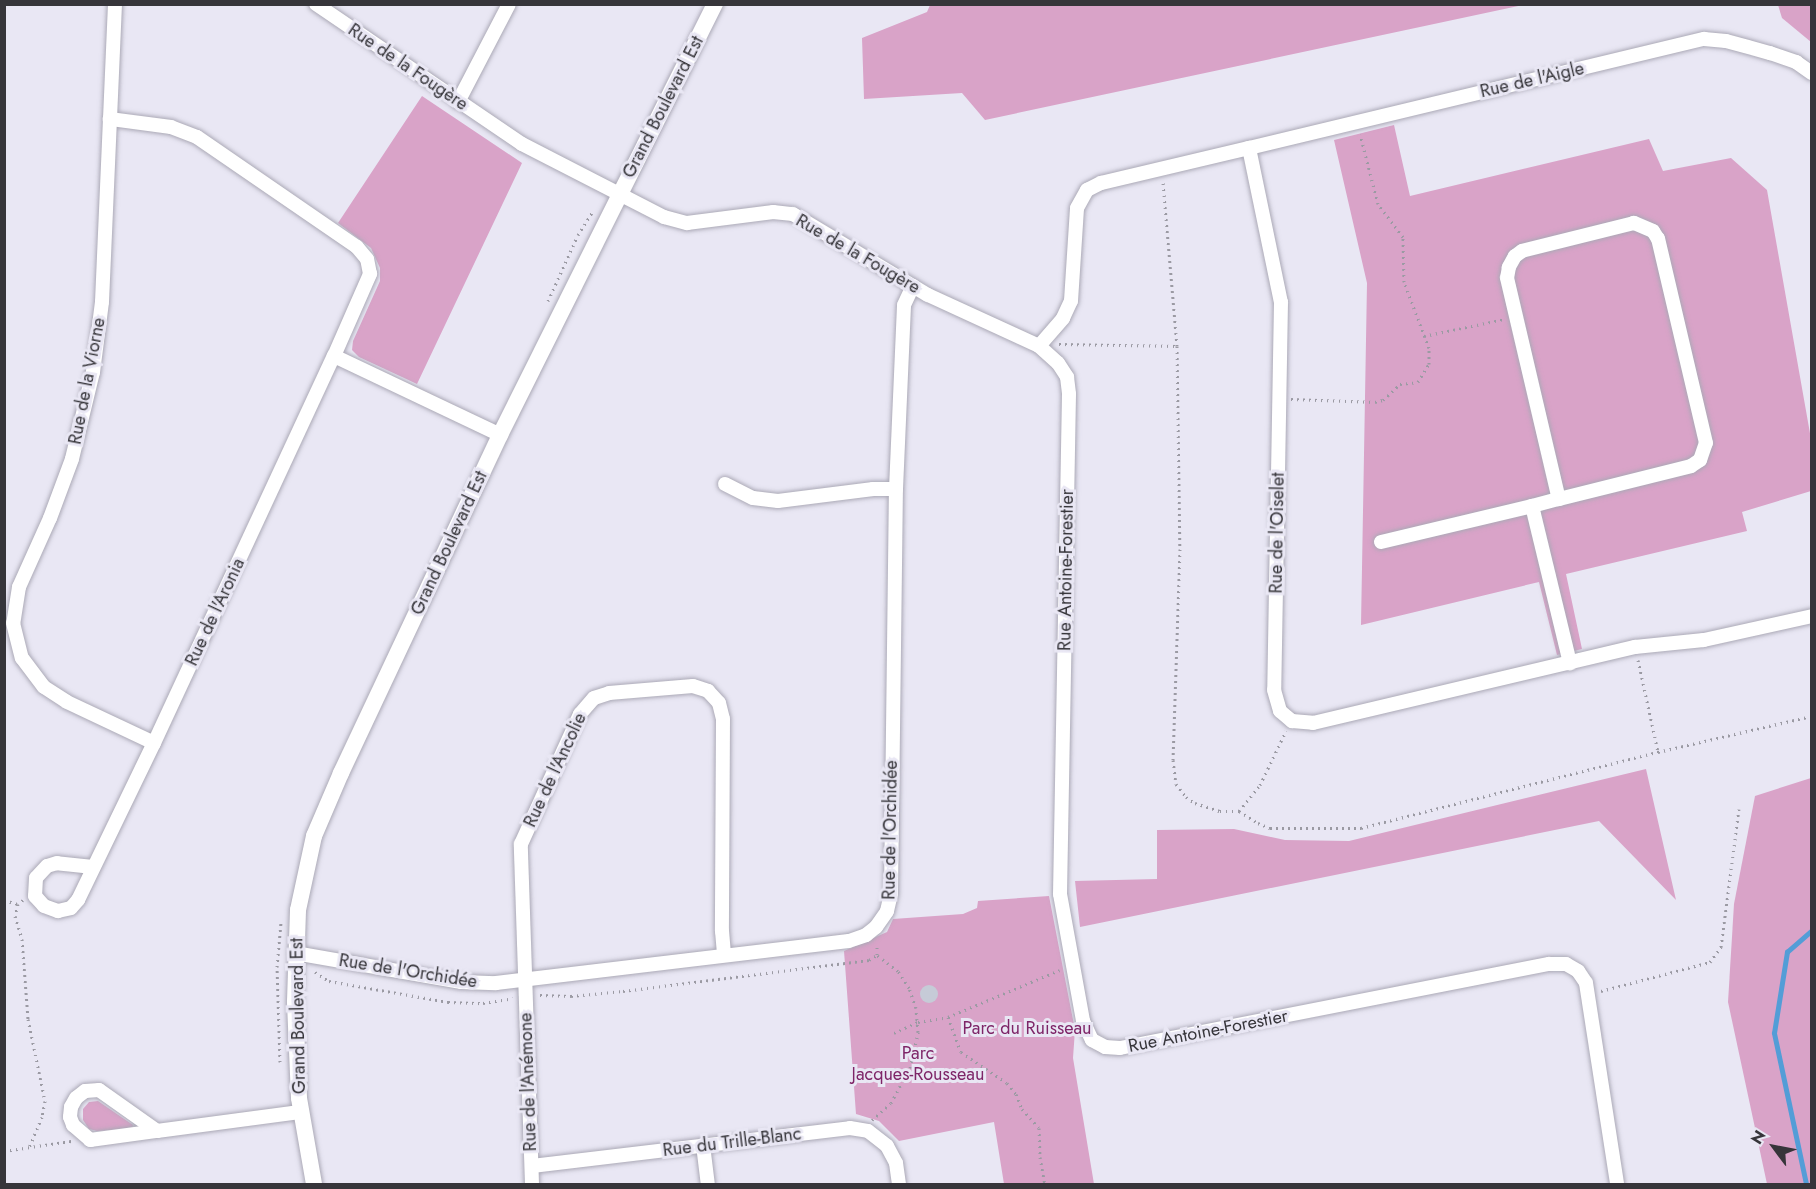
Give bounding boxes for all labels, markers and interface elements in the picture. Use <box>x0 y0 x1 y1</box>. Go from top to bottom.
street label: Rue de la Fougère <box>344 19 472 115</box>
street label: Grand Boulevard Est <box>618 32 708 182</box>
street label: Rue de l'Aigle <box>1478 58 1586 102</box>
street label: Rue de la Fougère <box>792 210 924 298</box>
street label: Rue de la Viorne <box>64 316 110 446</box>
street label: Grand Boulevard Est <box>406 468 492 618</box>
street label: Rue de l'Oiselet <box>1265 472 1289 594</box>
street label: Rue Antoine-Forestier <box>1054 489 1078 651</box>
street label: Rue de l'Aronia <box>181 555 249 669</box>
street label: Rue de l'Ancolie <box>519 709 591 831</box>
street label: Rue de l'Orchidée <box>878 760 902 900</box>
street label: Grand Boulevard Est <box>286 938 310 1094</box>
street label: Rue de l'Orchidée <box>337 949 479 993</box>
street label: Rue Antoine-Forestier <box>1126 1005 1290 1057</box>
street label: Rue de l'Anémone <box>515 1012 541 1152</box>
park label: Parc du Ruisseau <box>962 1017 1092 1039</box>
park label: Parc Jacques-Rousseau <box>852 1043 984 1086</box>
north arrow <box>1744 1117 1804 1177</box>
street label: Rue du Trille-Blanc <box>662 1123 802 1161</box>
text: N <box>1745 1126 1771 1149</box>

